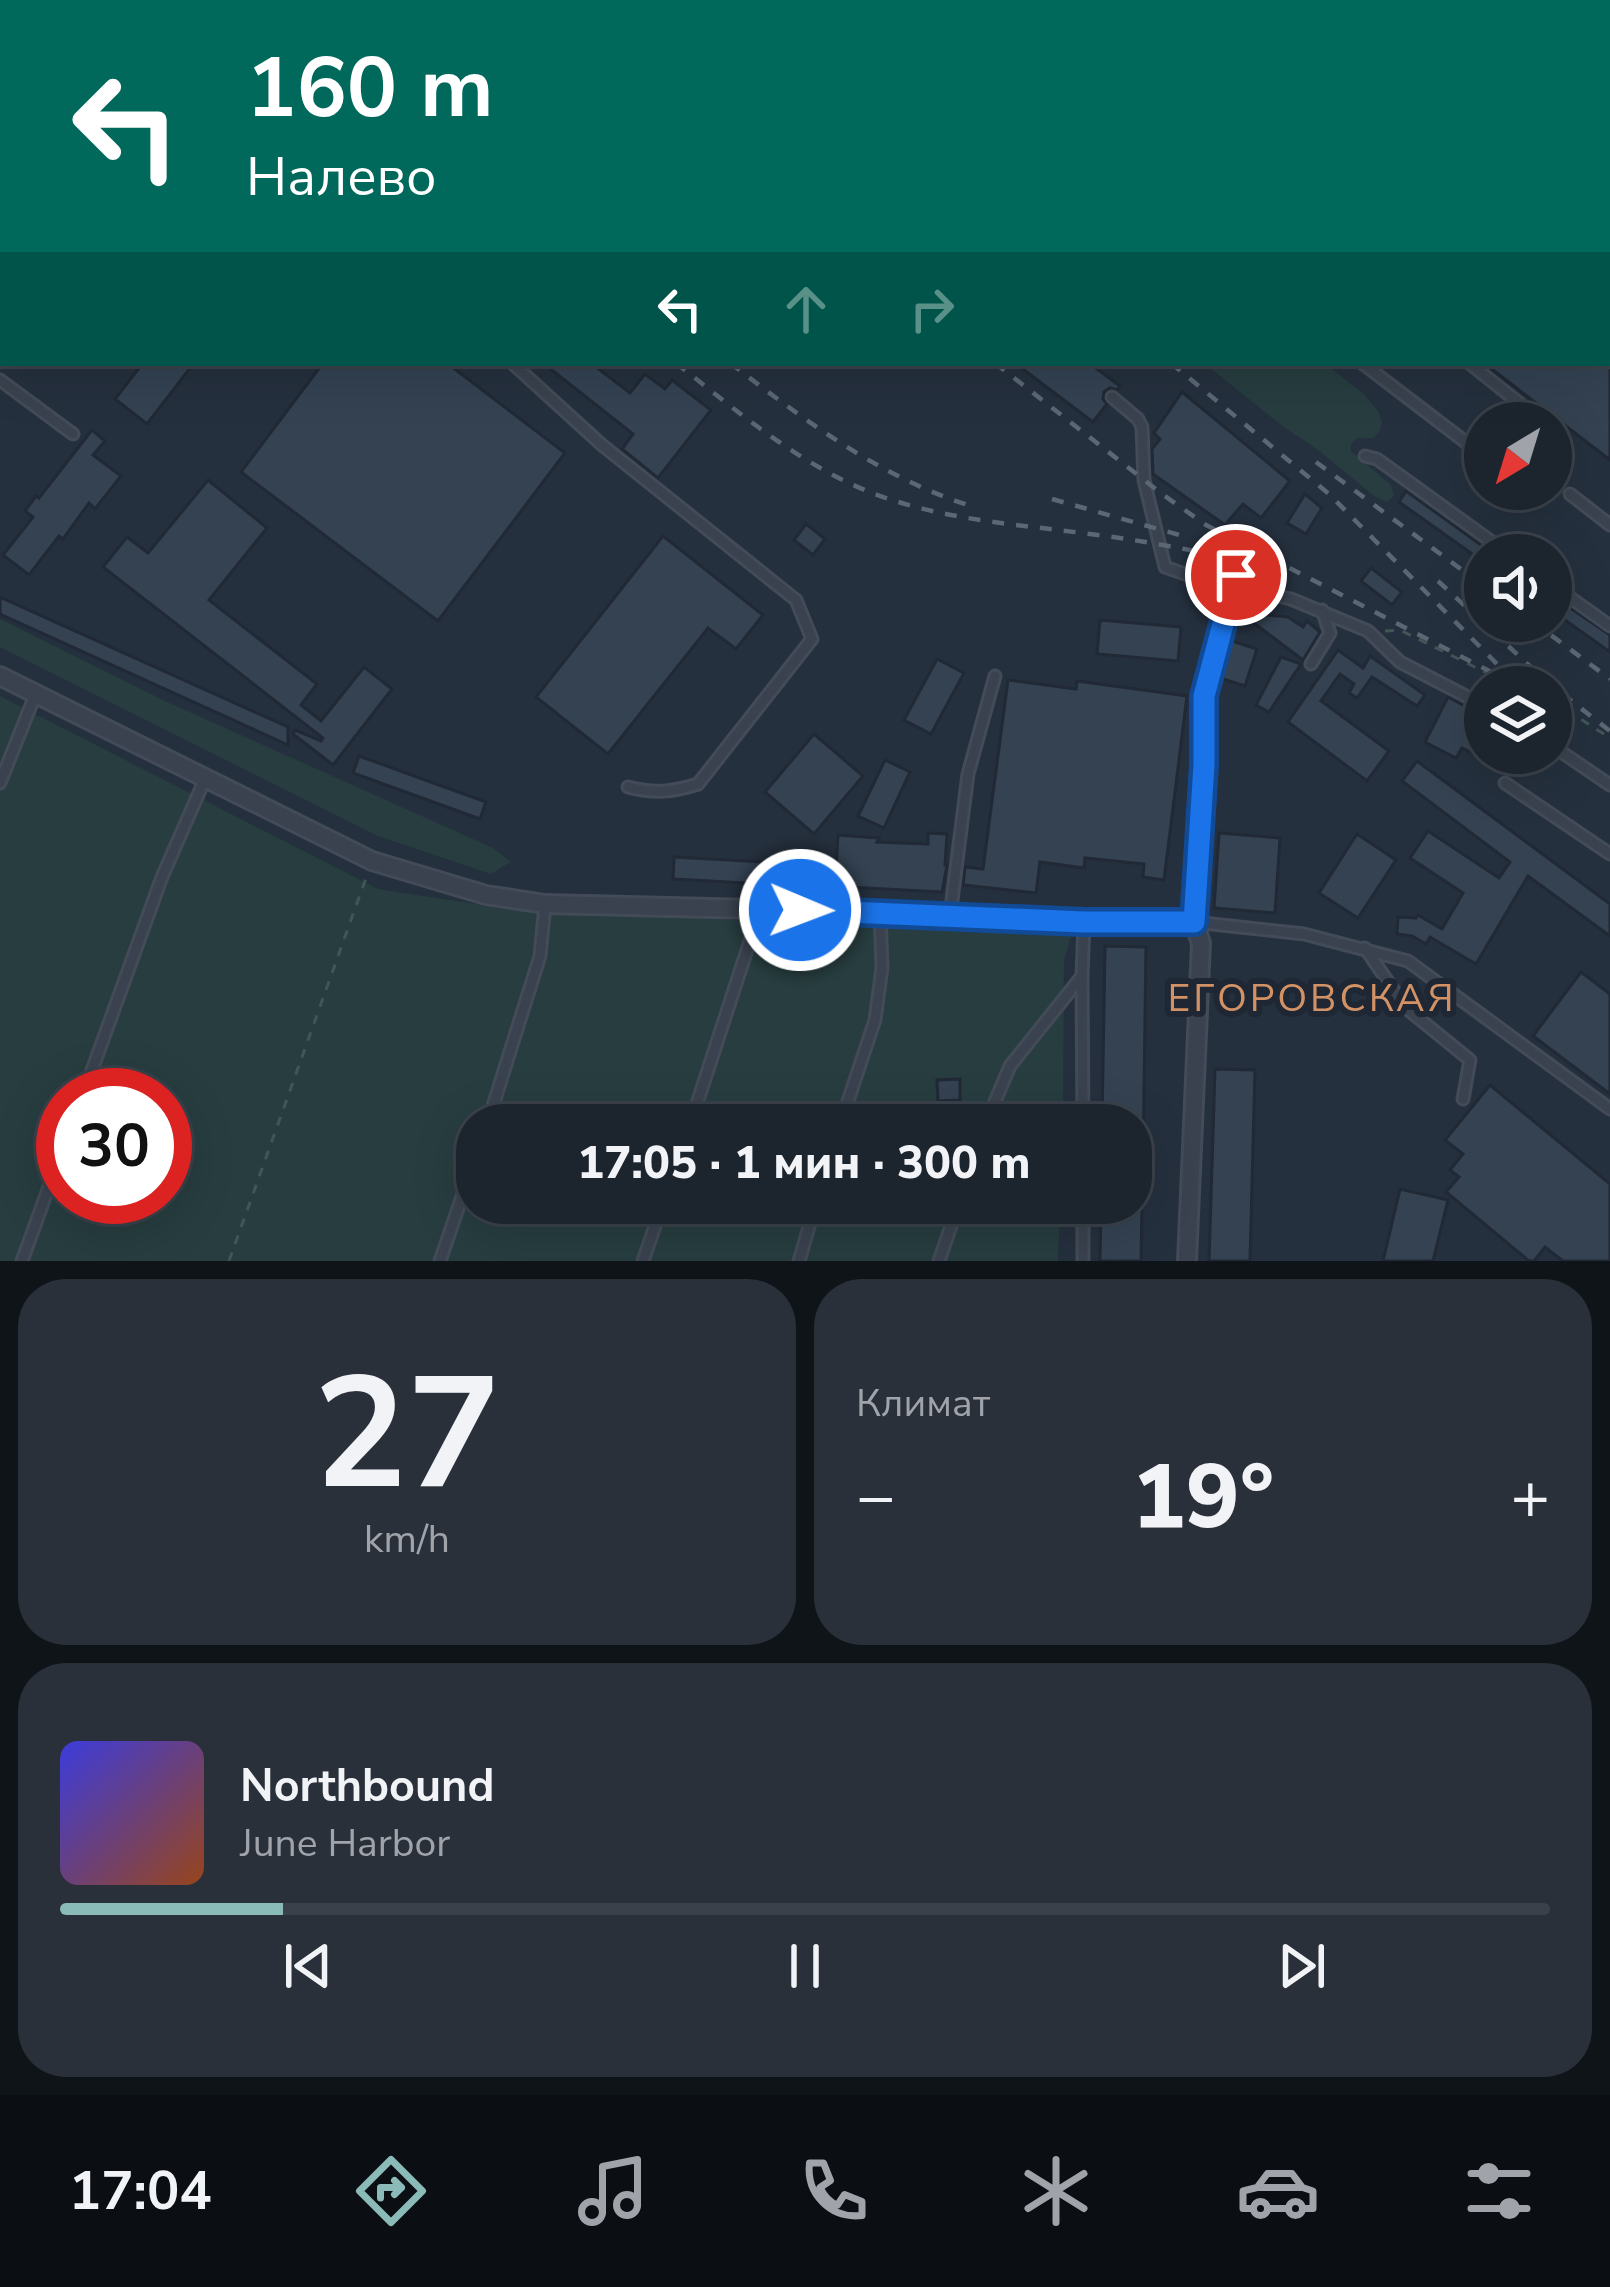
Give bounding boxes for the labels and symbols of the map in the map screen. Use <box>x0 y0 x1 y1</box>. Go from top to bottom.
north arrow <box>1464 402 1572 510</box>
pin <box>1185 524 1287 626</box>
position arrow <box>737 847 863 973</box>
district label: ЕГОРОВСКАЯ <box>1167 972 1457 1025</box>
speed limit sign: 30 <box>36 1068 192 1224</box>

